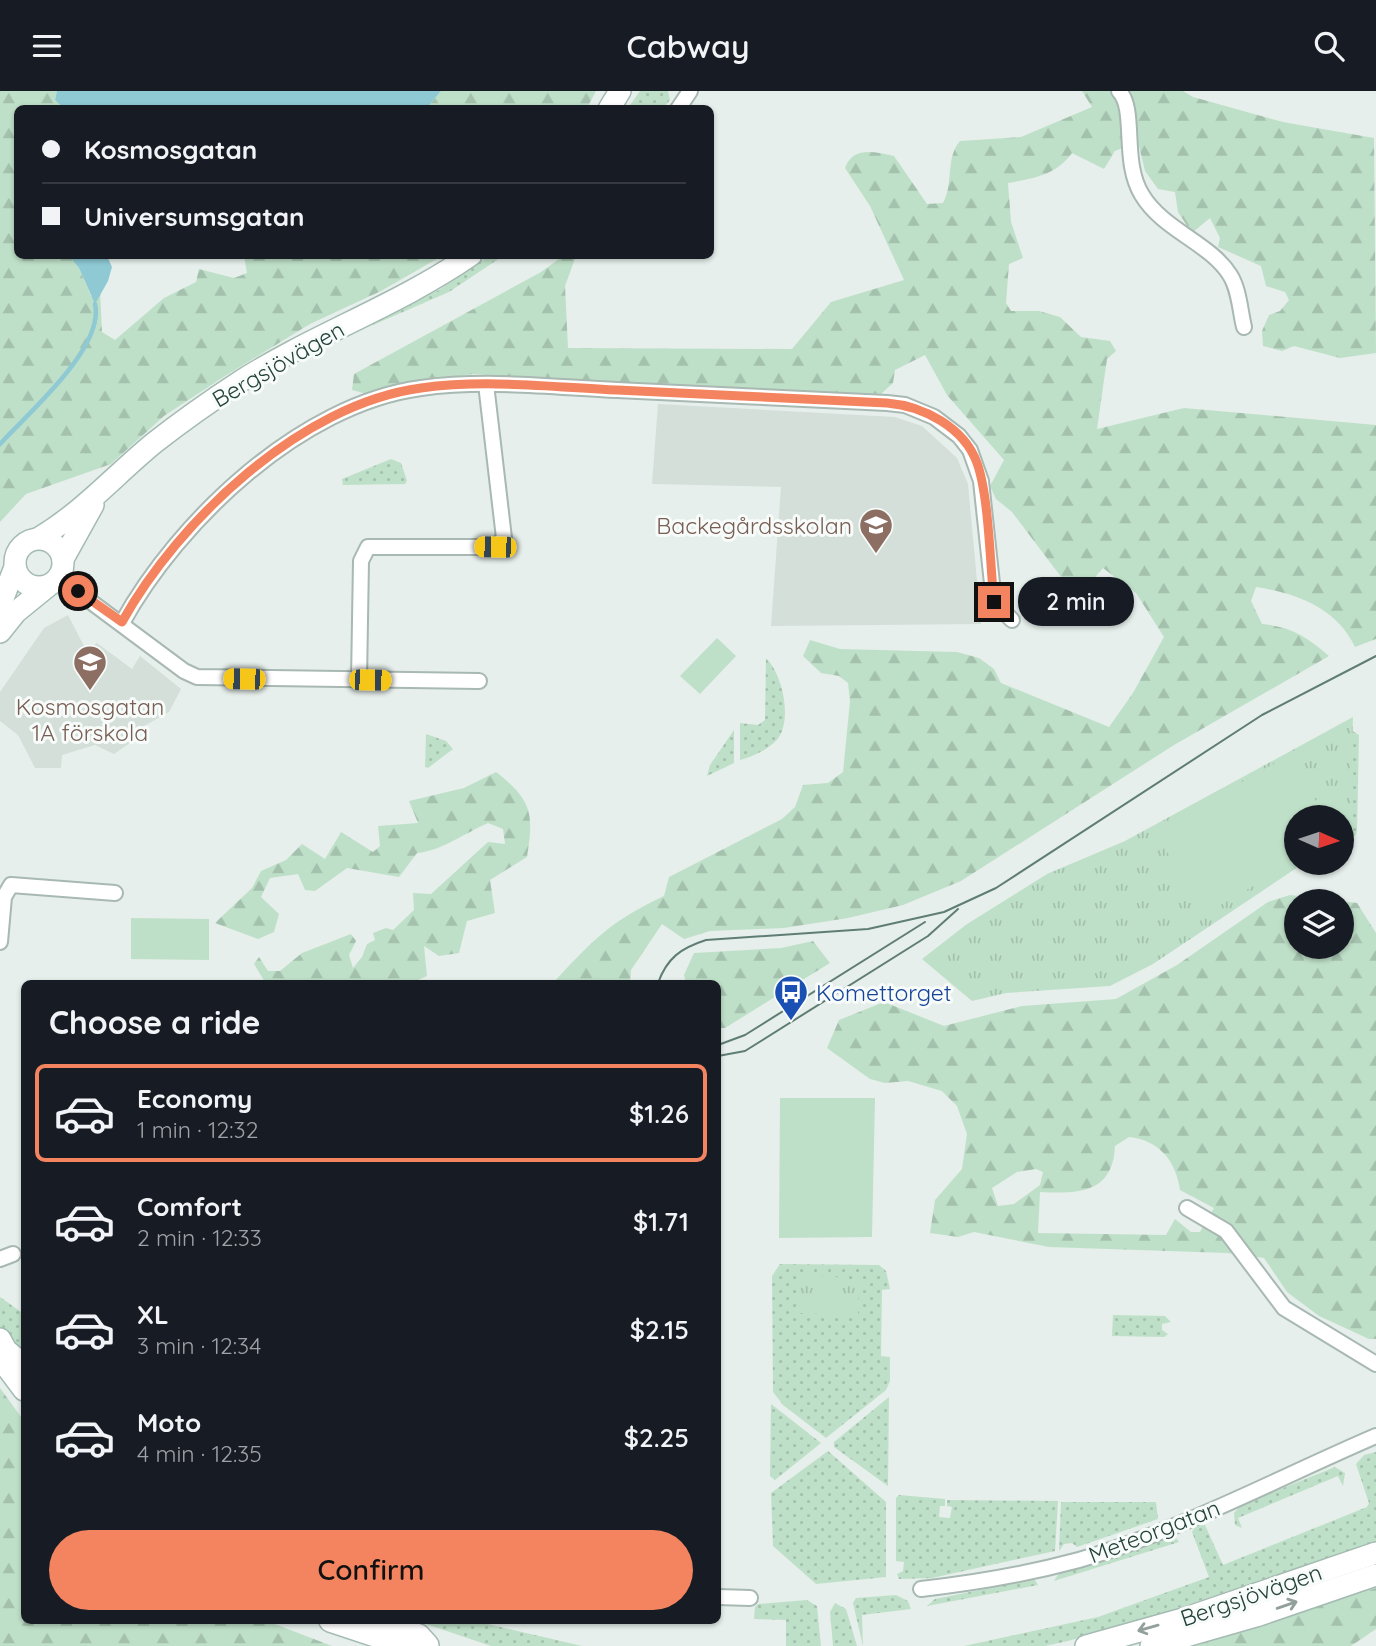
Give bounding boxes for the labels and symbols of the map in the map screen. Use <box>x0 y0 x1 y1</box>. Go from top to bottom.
street label: Bergsjövägen <box>207 315 349 413</box>
school or university icon: Backegårdsskolan <box>857 506 895 555</box>
place label: Backegårdsskolan <box>656 511 852 540</box>
car <box>474 536 517 558</box>
route start <box>62 575 94 607</box>
callout: 2 min <box>1018 577 1134 627</box>
route end <box>978 586 1010 618</box>
school or university icon: Kosmosgatan 1A förskola <box>71 643 109 692</box>
car <box>223 668 266 690</box>
car <box>349 669 392 691</box>
place label: Kosmosgatan 1A förskola <box>16 692 164 747</box>
north arrow <box>1284 805 1354 875</box>
bus stop icon: Komettorget <box>772 973 810 1022</box>
place label: Komettorget <box>816 978 952 1007</box>
street label: Meteorgatan <box>1084 1493 1224 1569</box>
street label: Bergsjövägen <box>1177 1557 1325 1633</box>
one-way arrow <box>1275 1598 1297 1610</box>
one-way arrow <box>1138 1623 1160 1636</box>

